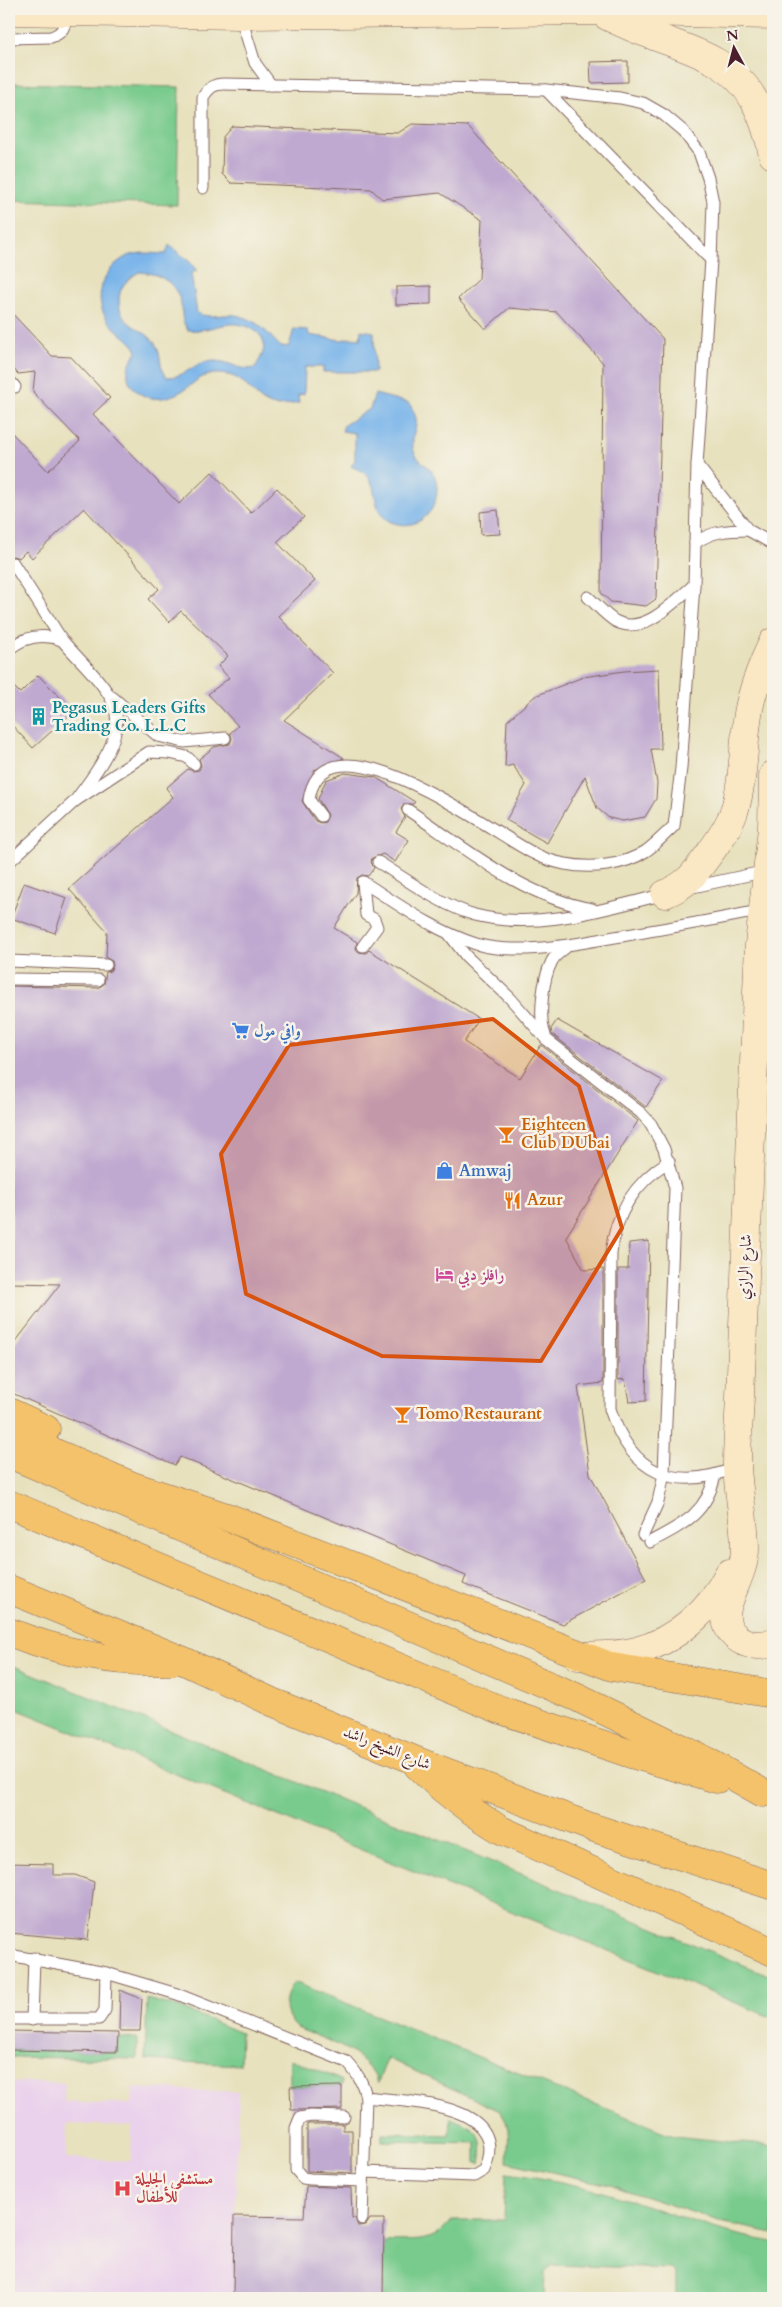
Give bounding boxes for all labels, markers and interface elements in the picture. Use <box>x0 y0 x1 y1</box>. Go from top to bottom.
north arrow <box>710 22 760 72</box>
text: N <box>725 25 740 46</box>
place label: Pegasus Leaders Gifts Trading Co. L.L.C <box>52 697 206 737</box>
building icon: Pegasus Leaders Gifts Trading Co. L.L.C <box>28 707 48 727</box>
place label: وافي مول <box>254 1020 301 1044</box>
supermarket icon: وافي مول <box>230 1021 250 1041</box>
place label: Eighteen Club DUbai <box>521 1114 610 1154</box>
bar icon: Eighteen Club DUbai <box>497 1124 517 1144</box>
place label: Amwaj <box>459 1160 512 1182</box>
shop icon: Amwaj <box>435 1161 455 1181</box>
place label: Azur <box>527 1189 563 1211</box>
restaurant icon: Azur <box>503 1190 523 1210</box>
street label: شارع الرازي <box>733 1234 759 1300</box>
place label: رافلز دبي <box>457 1264 505 1288</box>
hotel icon: رافلز دبي <box>434 1265 454 1285</box>
place label: Tomo Restaurant <box>416 1403 542 1425</box>
bar icon: Tomo Restaurant <box>392 1404 412 1424</box>
street label: شارع الشيخ راشد <box>339 1721 434 1778</box>
place label: مستشفى الجليلة للأطفال <box>135 2168 213 2208</box>
hospital icon: مستشفى الجليلة للأطفال <box>112 2178 132 2198</box>

